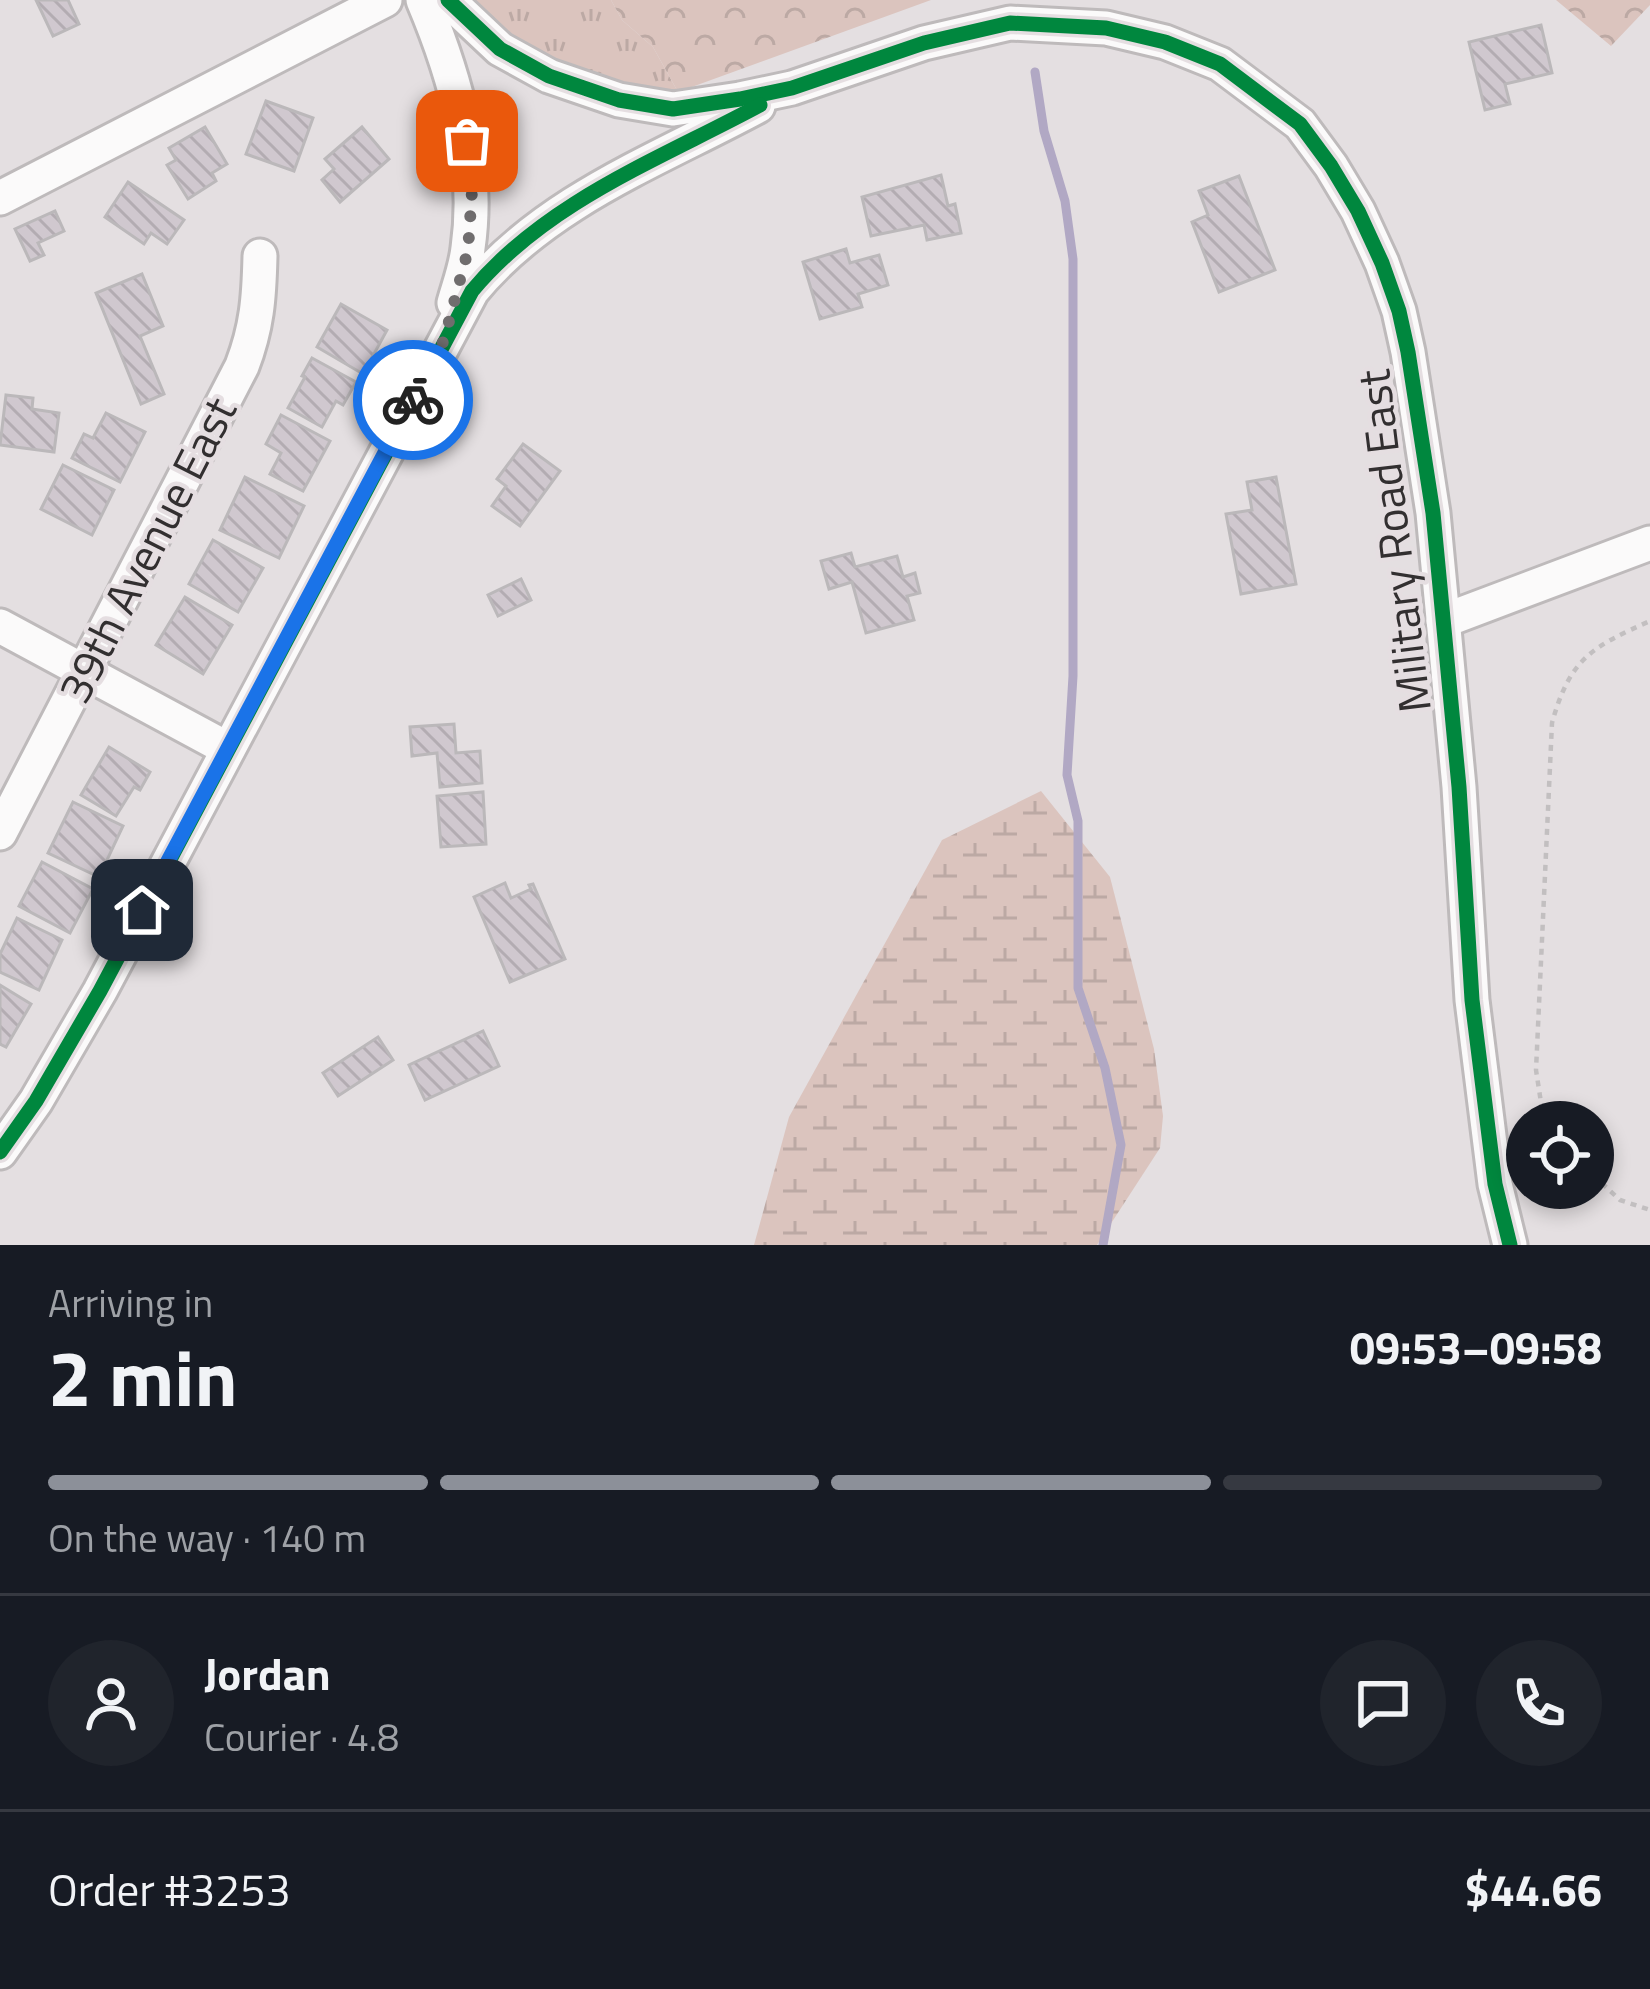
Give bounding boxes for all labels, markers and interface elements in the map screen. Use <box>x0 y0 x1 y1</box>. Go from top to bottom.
pin <box>416 90 518 192</box>
icon: bag <box>434 108 500 174</box>
courier <box>353 340 473 460</box>
street label: Military Road East <box>1338 366 1448 716</box>
icon: bike <box>380 367 446 433</box>
street label: 39th Avenue East <box>40 385 253 714</box>
pin <box>91 859 193 961</box>
icon: home <box>109 877 175 943</box>
map controls <box>1506 1101 1614 1209</box>
button: locate <box>1506 1101 1614 1209</box>
text: Arriving in <box>48 1273 213 1332</box>
text: 09:53–09:58 <box>1350 1313 1602 1381</box>
text: 2 min <box>48 1318 238 1436</box>
text: On the way · 140 m <box>48 1508 366 1567</box>
text: Jordan <box>204 1639 331 1707</box>
button: person <box>48 1640 174 1766</box>
button: chat <box>1320 1640 1446 1766</box>
button: phone <box>1476 1640 1602 1766</box>
text: Courier · 4.8 <box>204 1707 399 1766</box>
text: Order #3253 <box>48 1855 291 1923</box>
text: $44.66 <box>1464 1855 1602 1923</box>

